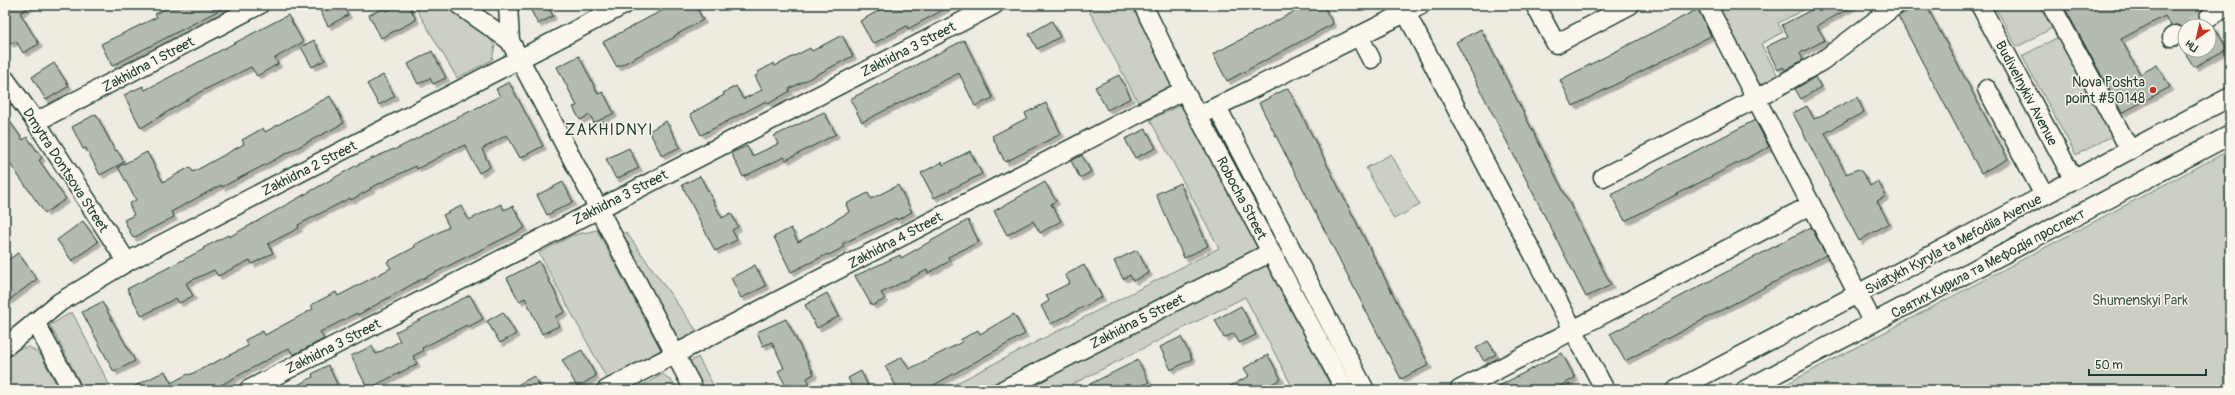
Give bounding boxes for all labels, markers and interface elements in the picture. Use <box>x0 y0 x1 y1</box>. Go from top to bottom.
street label: Zakhidna 3 Street <box>858 18 959 81</box>
north arrow <box>2177 18 2217 58</box>
street label: Zakhidna 1 Street <box>99 33 198 96</box>
text: Пн <box>2183 37 2200 55</box>
street label: Budivelnykiv Avenue <box>1992 38 2061 149</box>
place label: Nova Poshta point #50148 <box>2066 74 2145 107</box>
marker: Nova Poshta point #50148 <box>2148 85 2158 95</box>
street label: Dmytra Dontsova Street <box>19 105 112 236</box>
district label: ZAKHIDNYI <box>564 120 654 140</box>
street label: Zakhidna 2 Street <box>259 137 360 200</box>
street label: Robocha Street <box>1213 154 1271 243</box>
street label: Zakhidna 3 Street <box>570 166 671 229</box>
street label: Sviatykh Kyryla ta Mefodiia Avenue <box>1862 191 2044 298</box>
street label: Святих Кирила та Мефодія проспект <box>1888 205 2088 322</box>
street label: Zakhidna 4 Street <box>845 208 946 272</box>
street label: Zakhidna 5 Street <box>1087 290 1188 353</box>
park label: Shumenskyi Park <box>2092 292 2188 309</box>
street label: Zakhidna 3 Street <box>283 315 384 378</box>
scale bar <box>2089 351 2206 377</box>
text: 50 m <box>2095 358 2123 373</box>

